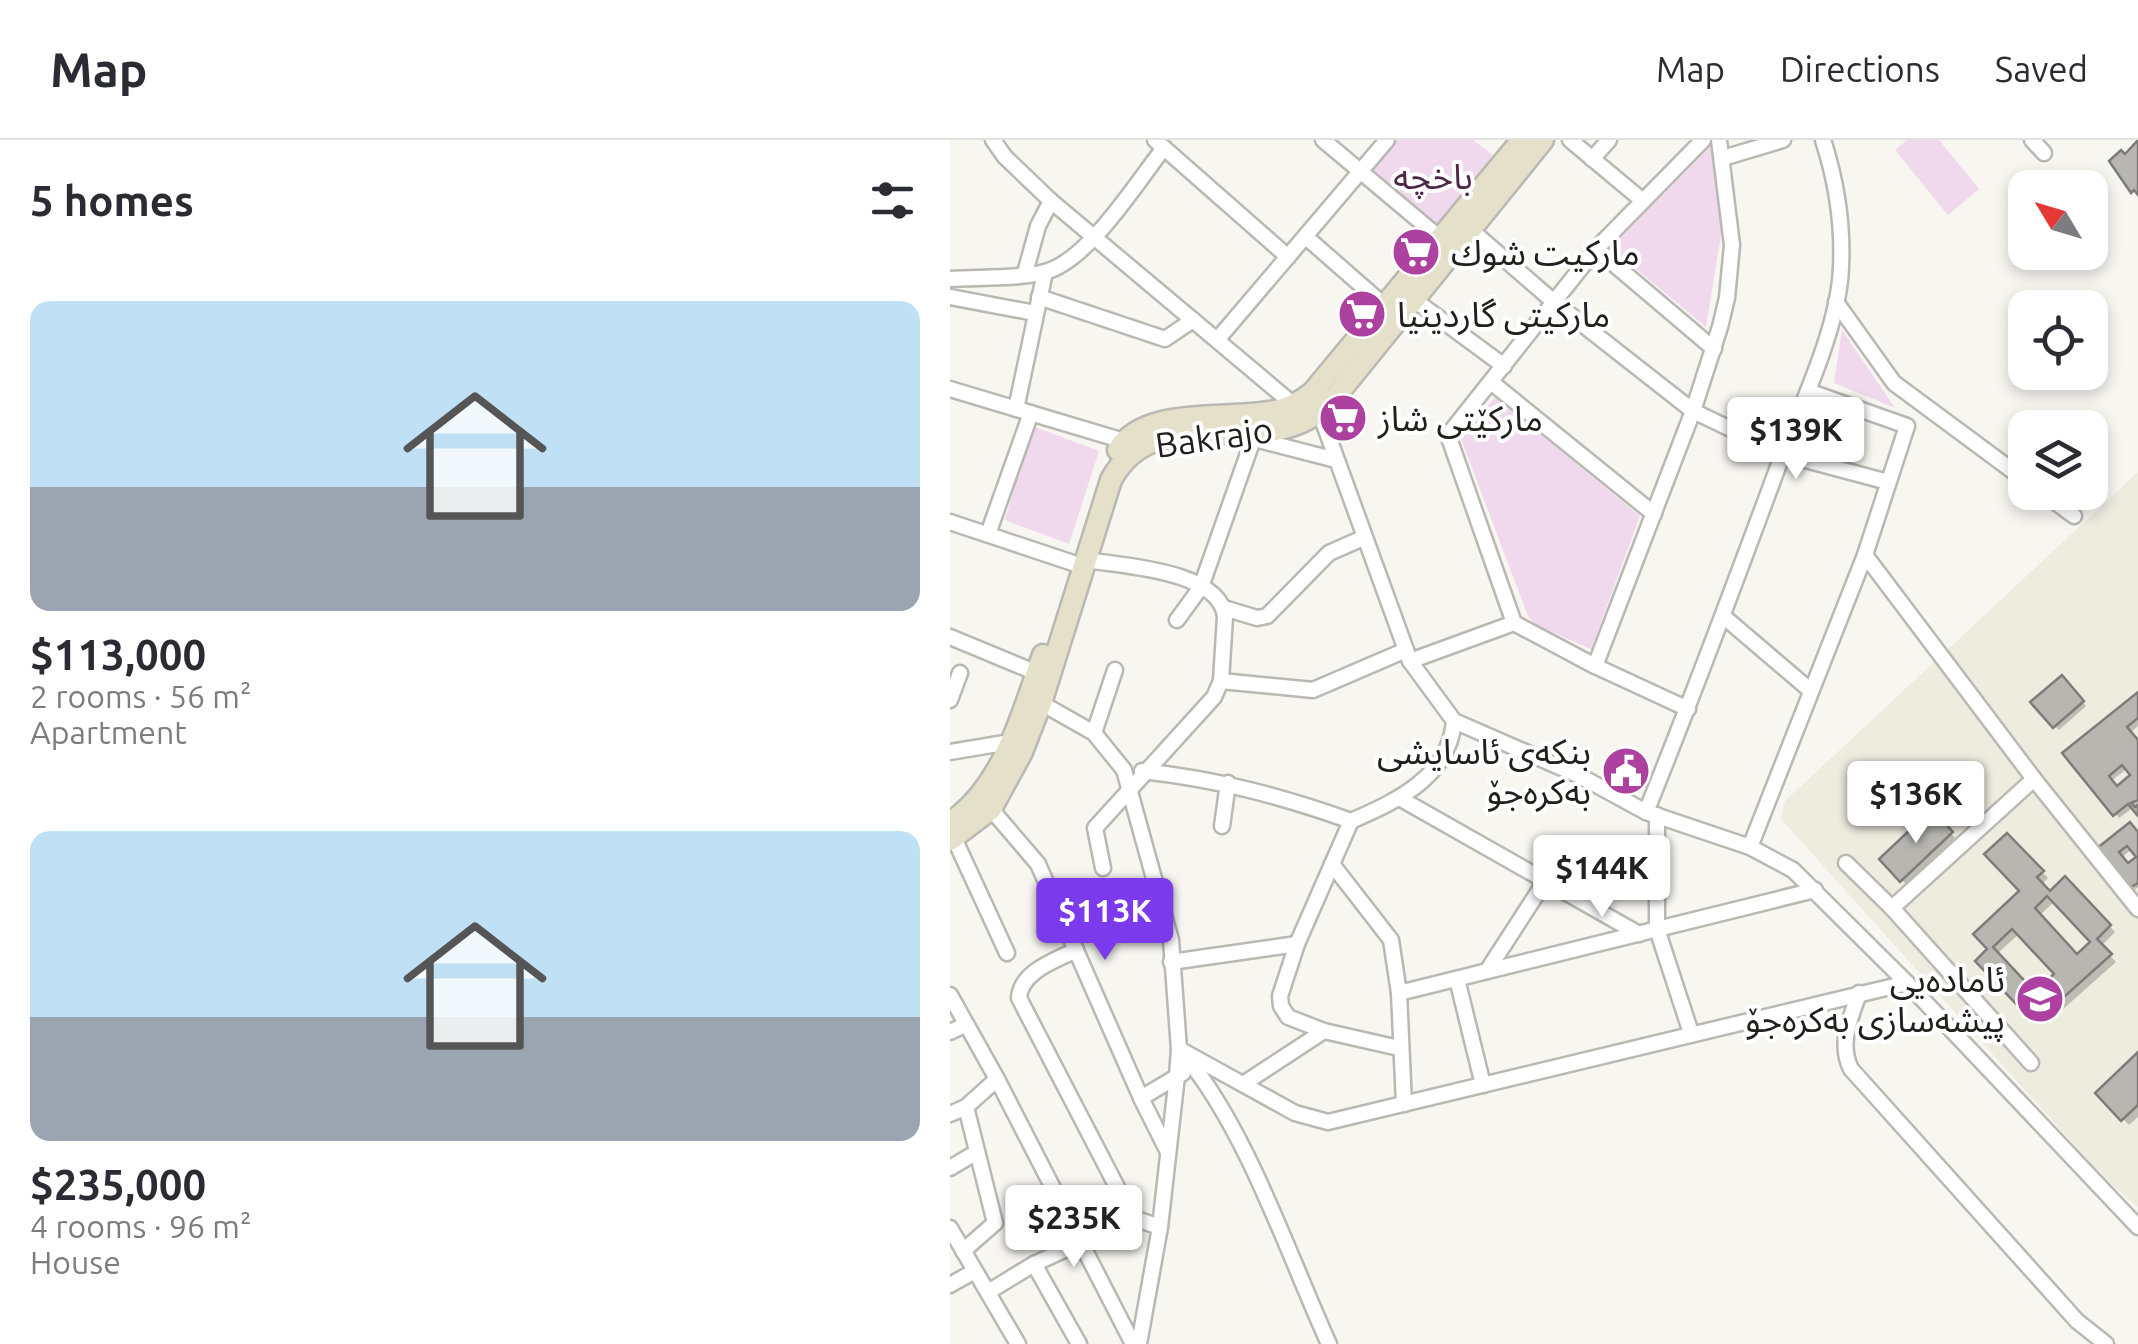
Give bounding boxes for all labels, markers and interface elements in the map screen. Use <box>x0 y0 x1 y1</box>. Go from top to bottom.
text: Map <box>50 42 148 96</box>
text: Map <box>1656 49 1725 89</box>
text: Directions <box>1780 49 1940 89</box>
text: Saved <box>1995 49 2088 89</box>
park label: باخچە <box>1393 156 1473 199</box>
north arrow <box>2008 170 2108 270</box>
map controls <box>2008 170 2108 510</box>
icon: filters <box>865 173 920 228</box>
text: 5 homes <box>30 177 194 224</box>
supermarket icon: ماركيت شوك <box>1390 226 1442 278</box>
place label: ماركيت شوك <box>1451 232 1640 274</box>
supermarket icon: مارکیتی گاردینیا <box>1336 288 1388 340</box>
button: locate <box>2008 290 2108 390</box>
place label: مارکیتی گاردینیا <box>1397 294 1610 336</box>
icon: home <box>385 366 565 546</box>
supermarket icon: مارکێتی شاز <box>1317 392 1369 444</box>
pin: $139K <box>1726 397 1866 482</box>
place label: مارکێتی شاز <box>1377 398 1543 440</box>
street label: Bakrajo <box>1153 409 1275 465</box>
button: layers <box>2008 410 2108 510</box>
text: $139K <box>1749 411 1843 447</box>
text: $113,000 <box>30 631 206 678</box>
text: 2 rooms · 56 m² <box>30 678 251 714</box>
text: Apartment <box>30 714 187 750</box>
place label: بنکەی ئاسایشی بەکرەجۆ <box>1377 731 1591 812</box>
public building icon: بنکەی ئاسایشی بەکرەجۆ <box>1600 745 1652 797</box>
pin: $136K <box>1846 761 1986 846</box>
text: $136K <box>1869 775 1963 811</box>
pin: $144K <box>1532 835 1672 920</box>
text: $144K <box>1555 849 1649 885</box>
pin: $113K <box>1035 878 1175 963</box>
text: $113K <box>1058 892 1152 928</box>
icon: home <box>385 896 565 1076</box>
place label: ئامادەیی پیشەسازی بەکرەجۆ <box>1745 959 2005 1042</box>
school or university icon: ئامادەیی پیشەسازی بەکرەجۆ <box>2014 973 2066 1025</box>
text: $235,000 <box>30 1161 206 1208</box>
pin: $235K <box>1004 1185 1144 1270</box>
text: $235K <box>1027 1199 1121 1235</box>
text: 4 rooms · 96 m² <box>30 1208 251 1244</box>
text: House <box>30 1244 121 1280</box>

